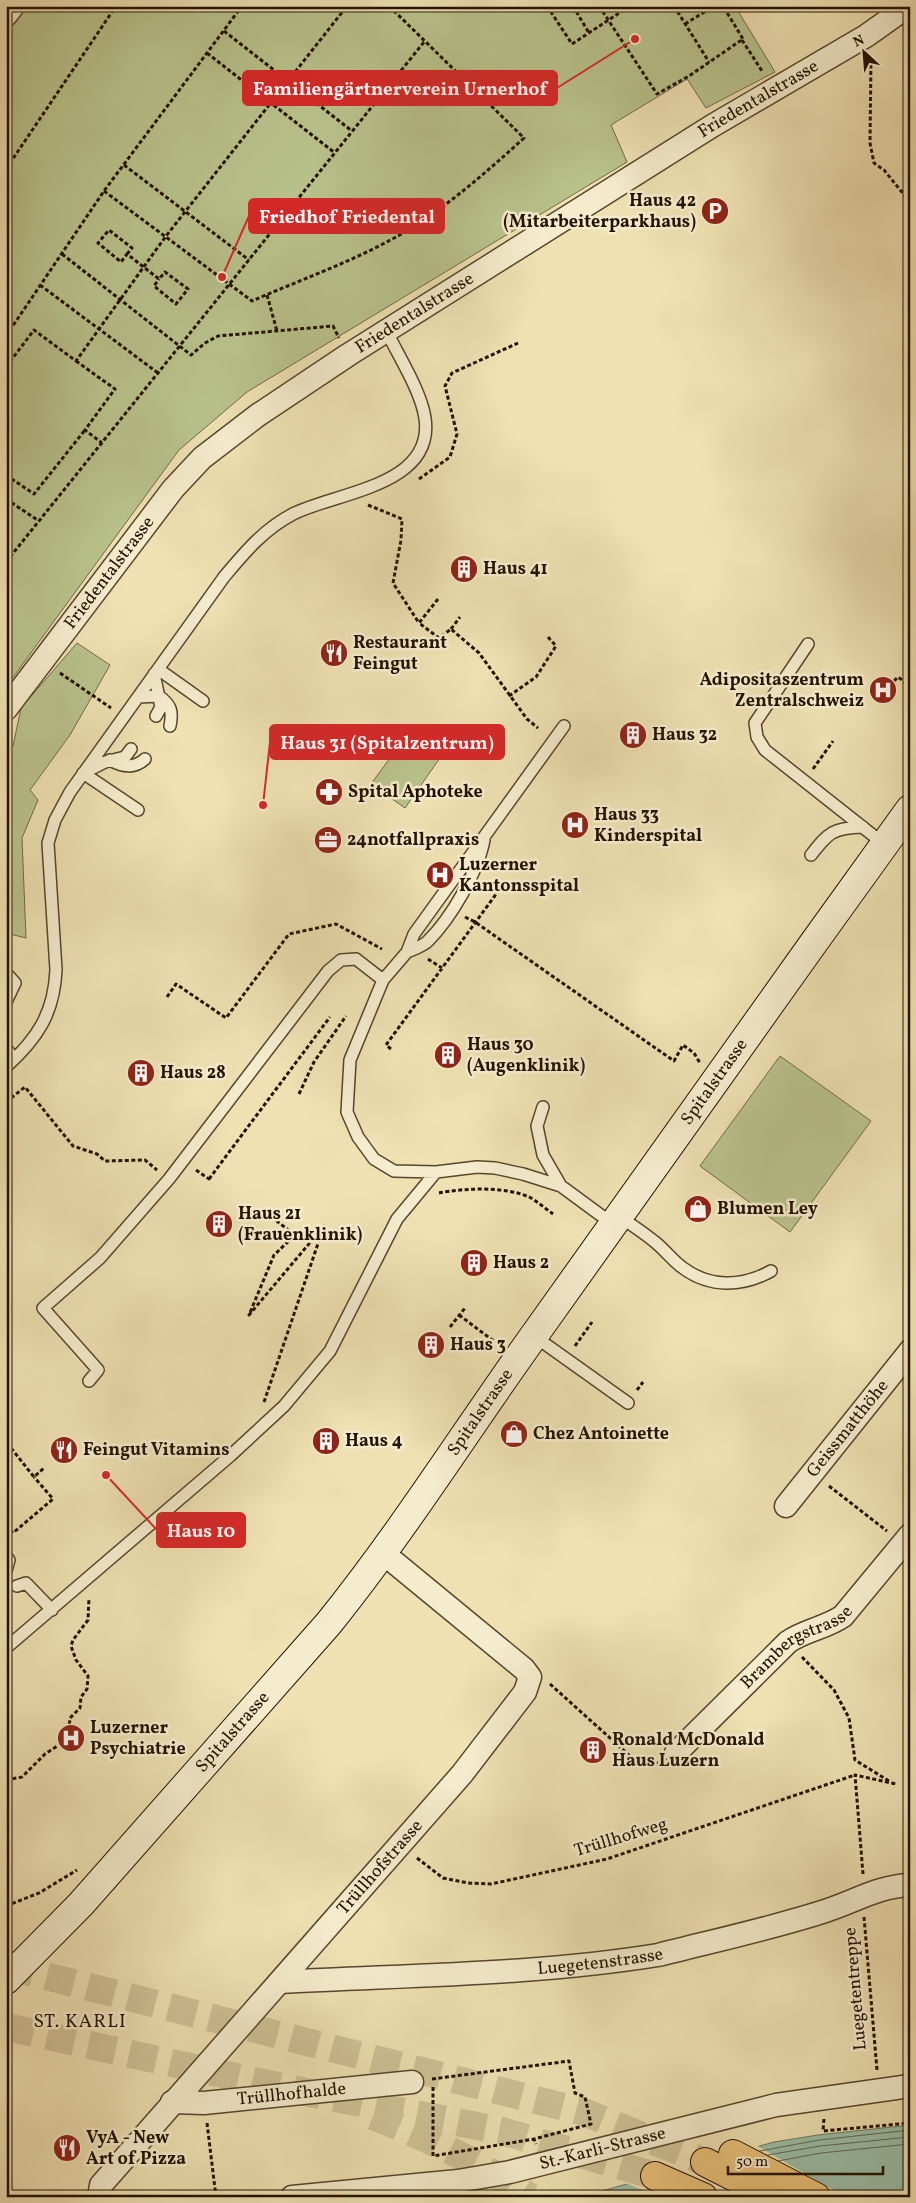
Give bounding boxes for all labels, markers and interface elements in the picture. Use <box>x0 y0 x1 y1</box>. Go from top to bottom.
north arrow <box>838 28 888 78</box>
text: N <box>850 31 868 52</box>
street label: Friedentalstrasse <box>693 54 823 144</box>
callout: Familiengärtnerverein Urnerhof <box>243 71 557 105</box>
text: Familiengärtnerverein Urnerhof <box>253 77 548 103</box>
place label: Haus 42 (Mitarbeiterparkhaus) <box>503 189 696 235</box>
parking icon: Haus 42 (Mitarbeiterparkhaus) <box>700 196 730 226</box>
callout: Friedhof Friedental <box>249 199 444 233</box>
text: Friedhof Friedental <box>259 205 435 231</box>
street label: Friedentalstrasse <box>350 266 479 360</box>
street label: Friedentalstrasse <box>58 511 160 634</box>
building icon: Haus 41 <box>449 554 479 584</box>
place label: Haus 41 <box>483 557 548 582</box>
place label: Restaurant Feingut <box>353 631 447 677</box>
restaurant icon: Restaurant Feingut <box>319 638 349 668</box>
place label: Adipositaszentrum Zentralschweiz <box>699 668 864 714</box>
hospital icon: Adipositaszentrum Zentralschweiz <box>868 675 898 705</box>
building icon: Haus 32 <box>618 720 648 750</box>
place label: Haus 32 <box>652 723 717 748</box>
callout: Haus 31 (Spitalzentrum) <box>270 725 504 759</box>
text: Haus 31 (Spitalzentrum) <box>280 731 494 757</box>
pharmacy icon: Spital Aphoteke <box>314 777 344 807</box>
place label: Spital Aphoteke <box>348 780 483 805</box>
place label: Haus 33 Kinderspital <box>594 803 702 849</box>
hospital icon: Haus 33 Kinderspital <box>560 810 590 840</box>
office icon: 24notfallpraxis <box>313 825 343 855</box>
place label: 24notfallpraxis <box>347 828 479 853</box>
place label: Luzerner Kantonsspital <box>459 853 579 899</box>
hospital icon: Luzerner Kantonsspital <box>425 860 455 890</box>
place label: Haus 30 (Augenklinik) <box>467 1033 585 1079</box>
street label: Spitalstrasse <box>675 1034 754 1130</box>
building icon: Haus 30 (Augenklinik) <box>433 1040 463 1070</box>
building icon: Haus 28 <box>126 1058 156 1088</box>
place label: Haus 28 <box>160 1061 226 1086</box>
shop icon: Blumen Ley <box>683 1194 713 1224</box>
place label: Blumen Ley <box>717 1197 818 1222</box>
place label: Haus 21 (Frauenklinik) <box>238 1202 363 1248</box>
building icon: Haus 21 (Frauenklinik) <box>204 1209 234 1239</box>
building icon: Haus 2 <box>459 1248 489 1278</box>
place label: Haus 2 <box>493 1251 549 1276</box>
building icon: Haus 3 <box>416 1330 446 1360</box>
place label: Haus 3 <box>450 1333 506 1358</box>
street label: Spitalstrasse <box>442 1364 519 1461</box>
street label: Geissmatthöhe <box>801 1374 895 1483</box>
shop icon: Chez Antoinette <box>499 1419 529 1449</box>
place label: Chez Antoinette <box>533 1422 669 1447</box>
building icon: Haus 4 <box>311 1426 341 1456</box>
place label: Haus 4 <box>345 1429 403 1454</box>
restaurant icon: Feingut Vitamins <box>49 1435 79 1465</box>
place label: Feingut Vitamins <box>83 1438 229 1463</box>
callout: Haus 10 <box>157 1513 245 1547</box>
text: Haus 10 <box>167 1519 236 1545</box>
street label: Brambergstrasse <box>735 1600 859 1695</box>
street label: Spitalstrasse <box>190 1686 275 1778</box>
place label: Luzerner Psychiatrie <box>90 1716 186 1762</box>
hospital icon: Luzerner Psychiatrie <box>56 1723 86 1753</box>
place label: Ronald McDonald Haus Luzern <box>612 1728 765 1774</box>
building icon: Ronald McDonald Haus Luzern <box>578 1735 608 1765</box>
street label: Trüllhofweg <box>571 1812 671 1864</box>
street label: Trüllhofstrasse <box>331 1814 429 1920</box>
street label: Luegetentreppe <box>838 1926 874 2052</box>
street label: Luegetenstrasse <box>536 1942 666 1981</box>
district label: ST. KARLI <box>33 2009 127 2035</box>
street label: Trüllhofhalde <box>236 2076 347 2112</box>
street label: St.-Karli-Strasse <box>537 2121 668 2177</box>
place label: VyA - New Art of Pizza <box>86 2126 186 2172</box>
restaurant icon: VyA - New Art of Pizza <box>52 2133 82 2163</box>
scale bar <box>728 2143 884 2175</box>
text: 50 m <box>736 2152 768 2173</box>

